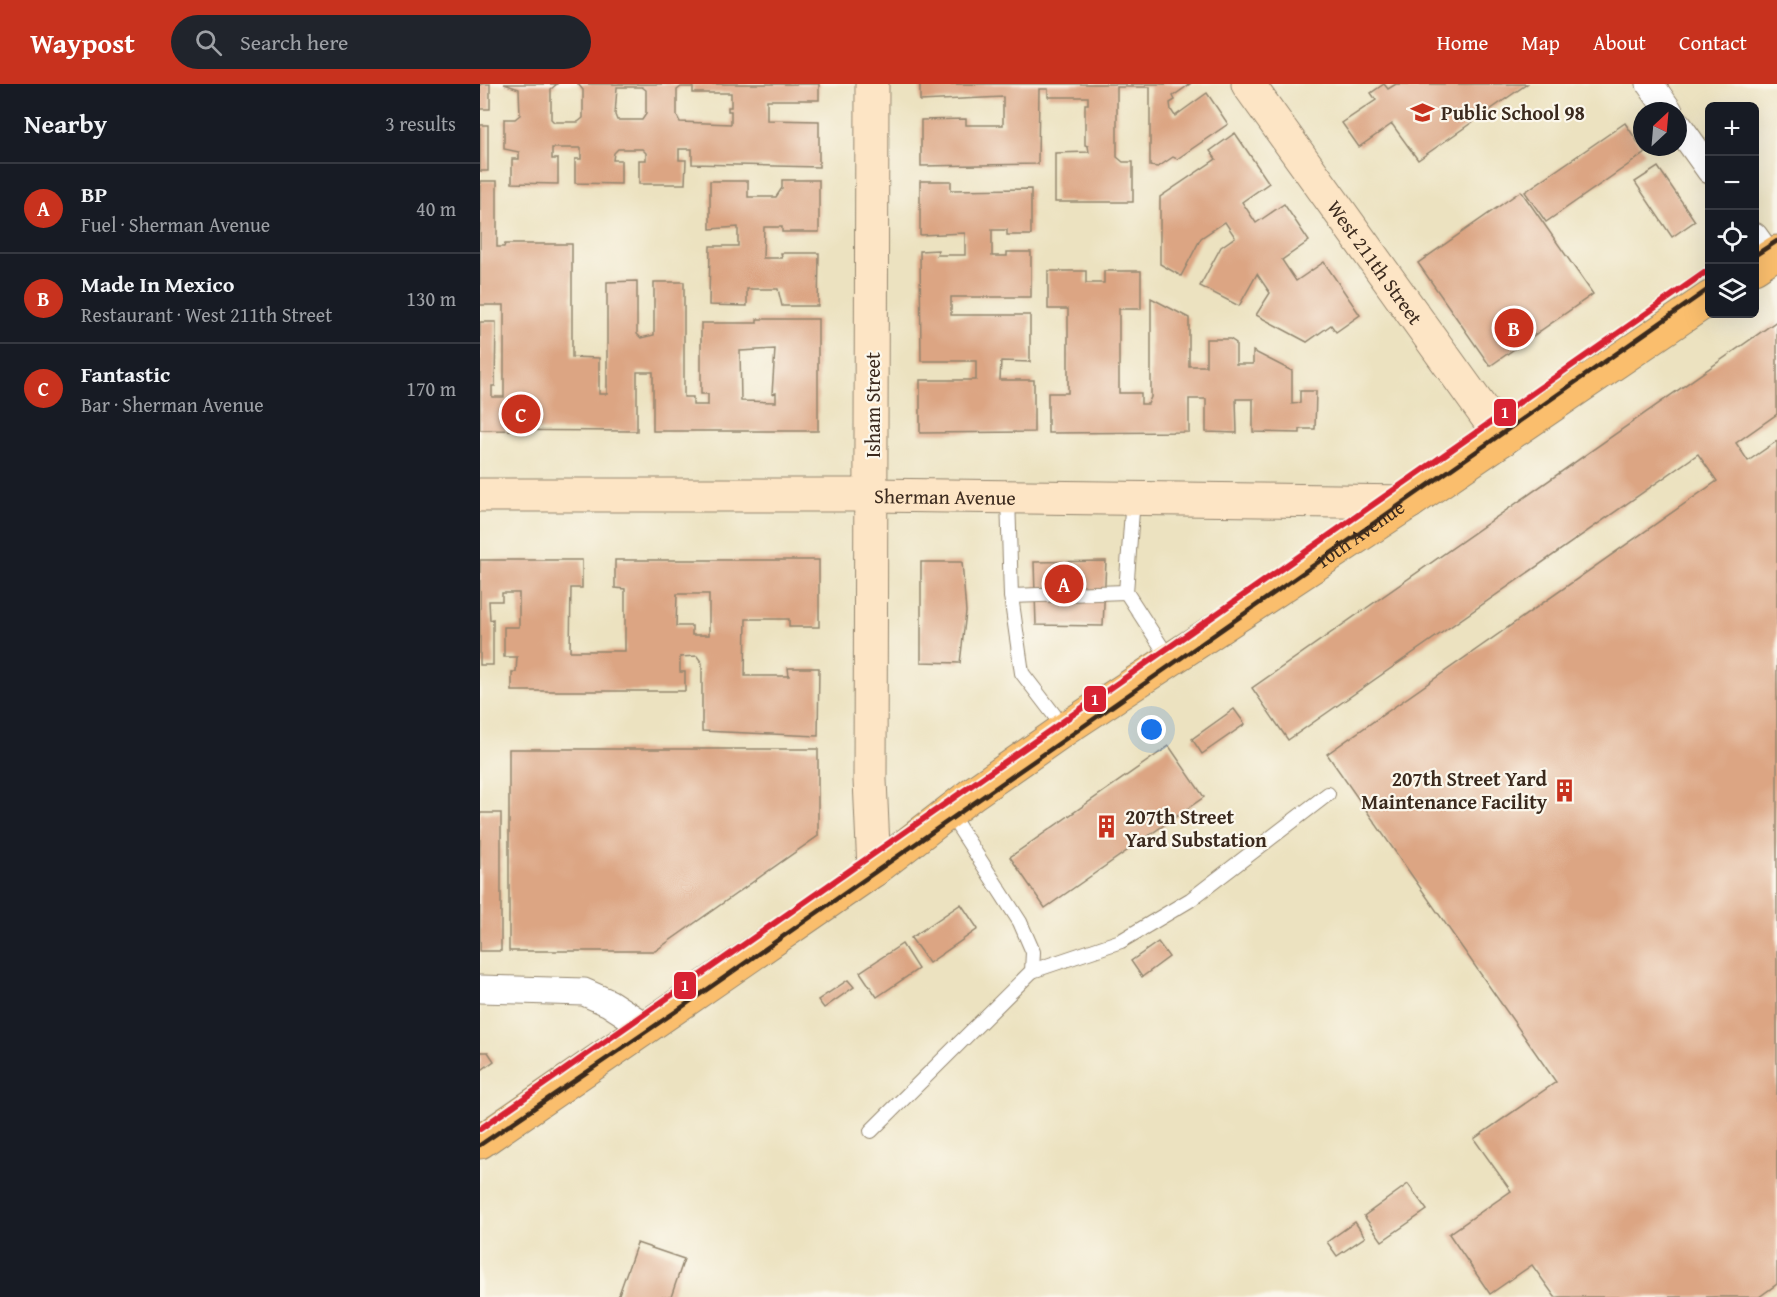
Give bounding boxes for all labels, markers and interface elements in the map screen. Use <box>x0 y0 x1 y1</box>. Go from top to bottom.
search box <box>171 15 591 69</box>
text: Waypost <box>30 22 135 63</box>
icon: search <box>192 26 225 59</box>
text: Search here <box>240 26 348 58</box>
text: Home <box>1437 27 1488 58</box>
text: Map <box>1521 27 1560 58</box>
text: About <box>1593 27 1646 58</box>
text: Contact <box>1679 27 1747 58</box>
place label: Public School 98 <box>1441 98 1585 127</box>
school or university icon: Public School 98 <box>1410 99 1436 125</box>
north arrow <box>1633 102 1687 156</box>
map controls <box>1705 102 1759 318</box>
button: + <box>1705 102 1759 156</box>
text: Nearby <box>24 104 107 143</box>
text: 3 results <box>385 109 456 138</box>
button: − <box>1705 156 1759 210</box>
text: BP <box>81 178 107 210</box>
text: A <box>37 194 50 223</box>
text: 40 m <box>416 194 456 223</box>
street label: West 211th Street <box>1321 194 1431 330</box>
text: Fuel · Sherman Avenue <box>81 210 270 239</box>
button: locate <box>1705 210 1759 264</box>
button: layers <box>1705 264 1759 318</box>
text: Made In Mexico <box>81 268 234 300</box>
text: B <box>37 284 50 313</box>
text: 130 m <box>406 284 456 313</box>
text: Restaurant · West 211th Street <box>81 300 332 329</box>
pin: B <box>1494 306 1534 350</box>
street label: Isham Street <box>858 352 887 458</box>
text: Fantastic <box>81 358 170 390</box>
text: C <box>38 374 49 403</box>
text: 170 m <box>406 374 456 403</box>
text: Bar · Sherman Avenue <box>81 390 264 419</box>
pin: C <box>502 392 540 436</box>
line badge: 1 <box>1493 398 1517 427</box>
text: 1 <box>1501 400 1509 424</box>
street label: Sherman Avenue <box>874 481 1016 511</box>
street label: 10th Avenue <box>1308 492 1410 575</box>
pin: A <box>1044 562 1084 606</box>
line badge: 1 <box>1083 685 1107 713</box>
text: 1 <box>1091 687 1099 711</box>
your location <box>1137 715 1166 744</box>
place label: 207th Street Yard Maintenance Facility <box>1361 764 1548 816</box>
building icon: 207th Street Yard Maintenance Facility <box>1552 777 1578 803</box>
place label: 207th Street Yard Substation <box>1125 802 1267 854</box>
building icon: 207th Street Yard Substation <box>1094 814 1120 840</box>
line badge: 1 <box>673 971 697 1000</box>
text: 1 <box>681 973 689 997</box>

